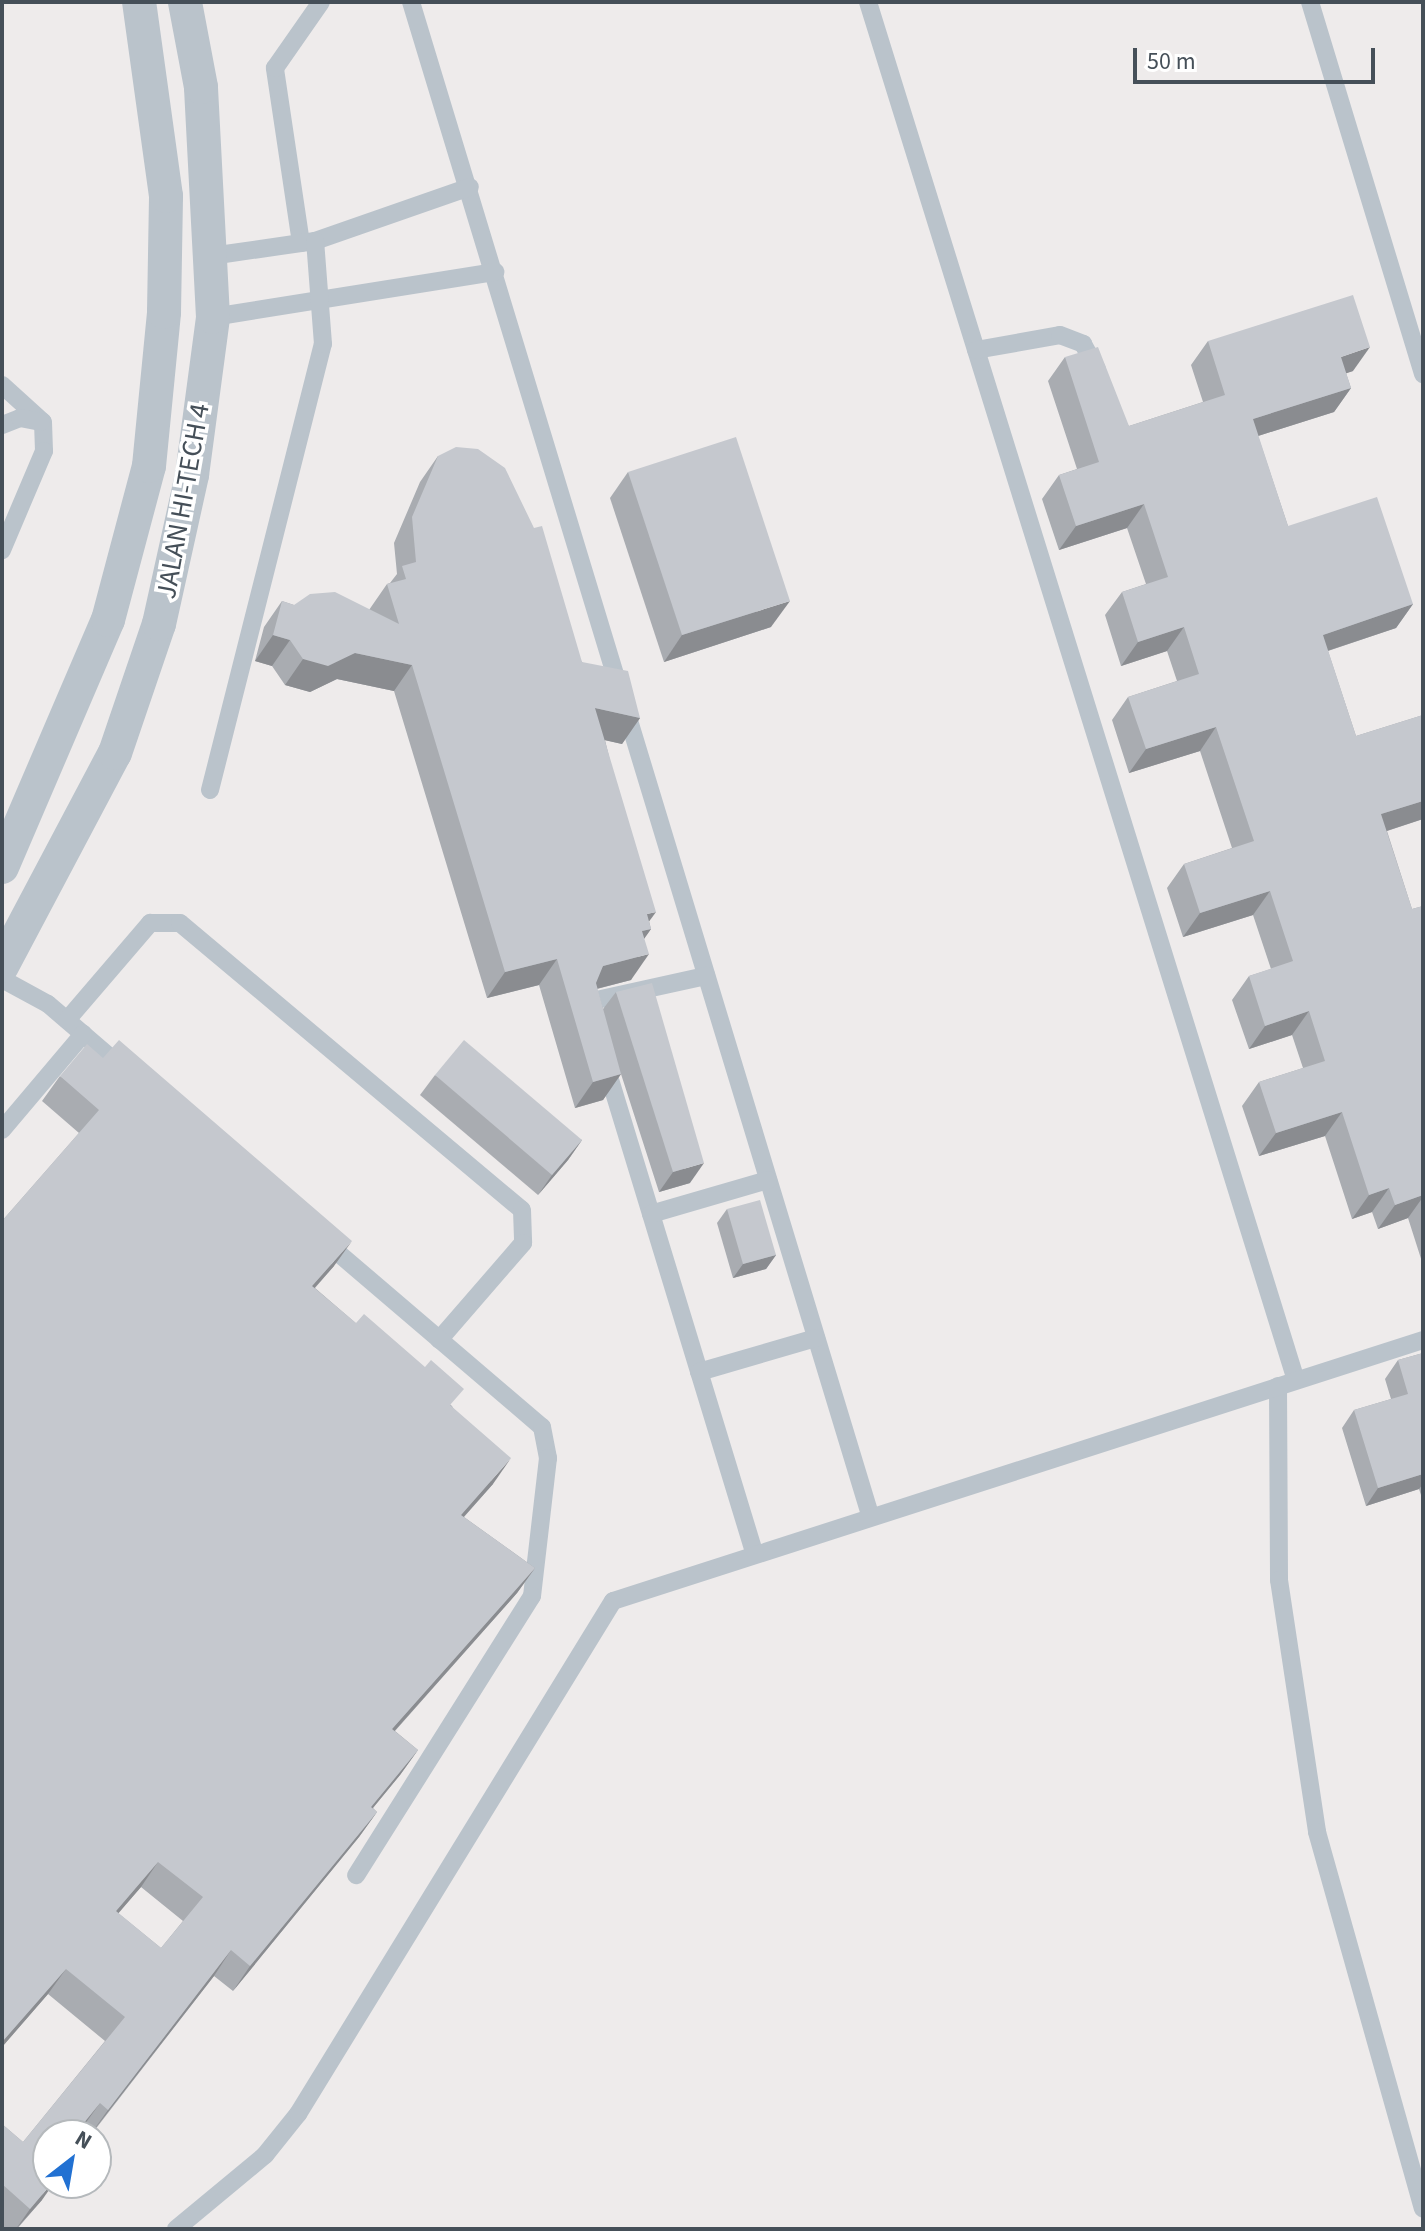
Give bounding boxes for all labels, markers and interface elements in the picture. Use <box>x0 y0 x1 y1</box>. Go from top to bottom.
scale bar <box>1137 32 1379 82</box>
text: 50 m <box>1147 44 1196 79</box>
street label: JALAN HI-TECH 4 <box>149 401 217 601</box>
north arrow <box>32 2119 112 2199</box>
text: N <box>69 2123 98 2158</box>

